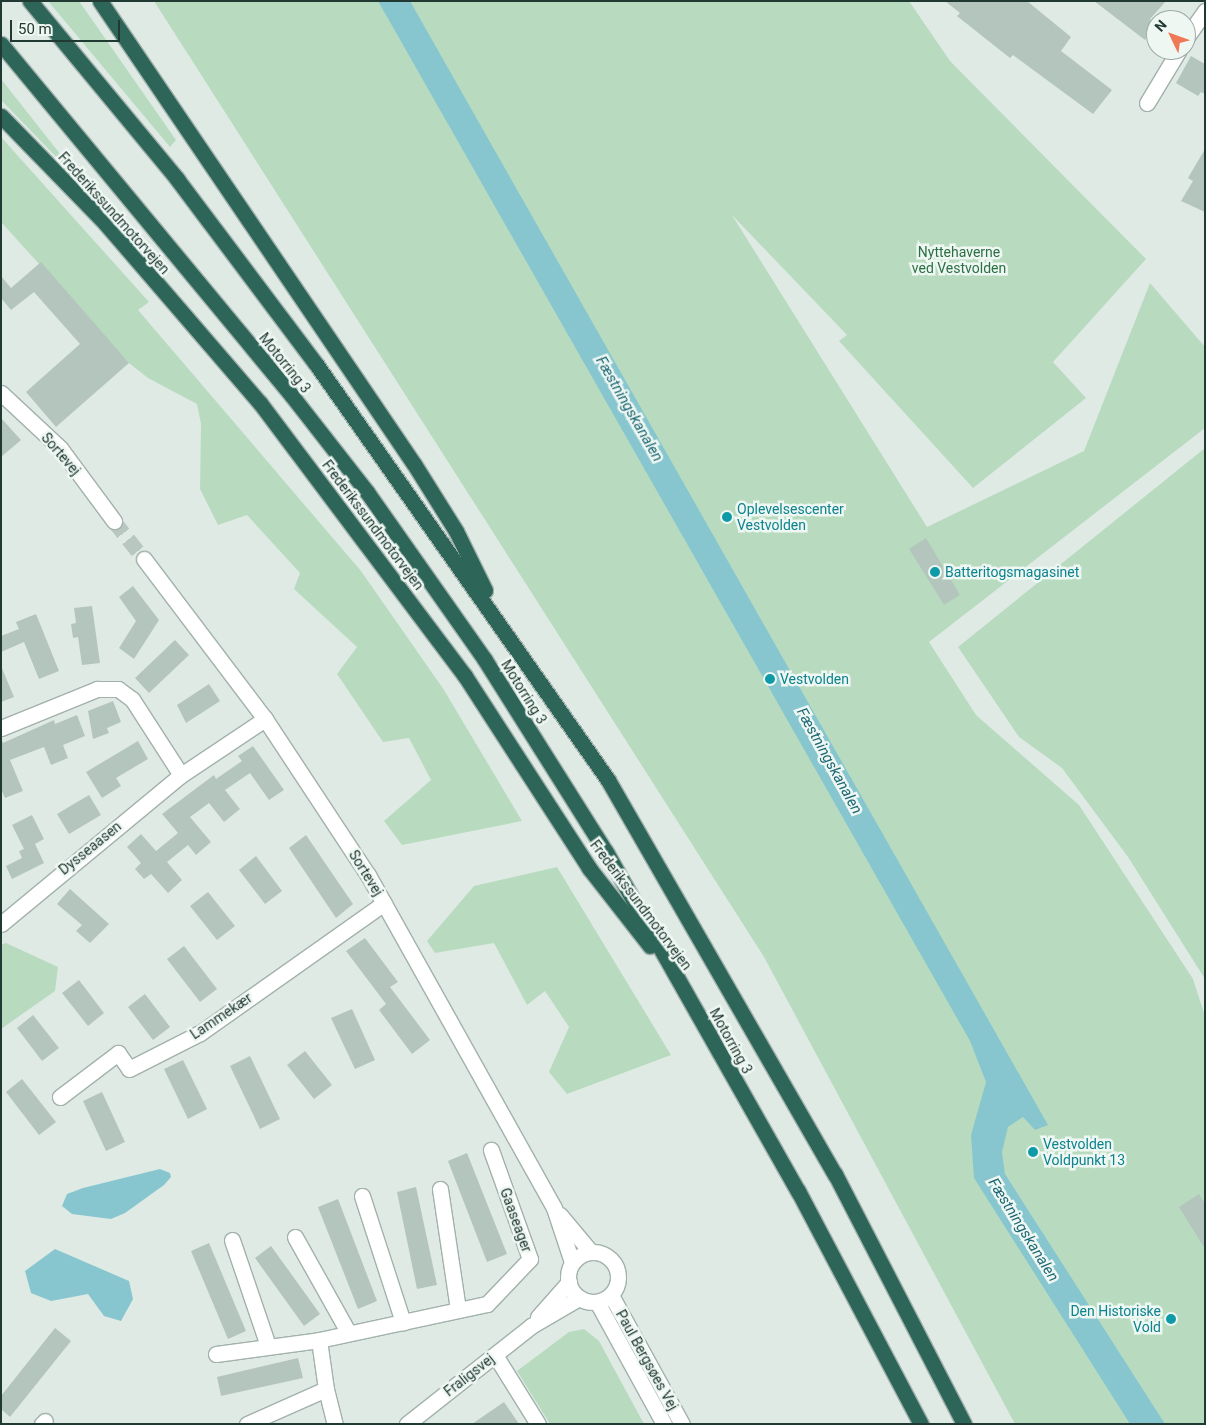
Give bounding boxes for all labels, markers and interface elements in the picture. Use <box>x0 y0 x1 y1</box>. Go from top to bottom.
scale bar <box>12 10 122 42</box>
north arrow <box>1146 10 1196 60</box>
text: N <box>1151 17 1170 35</box>
text: 50 m <box>18 20 52 38</box>
street label: Frederikssundmotorvejen <box>55 149 173 277</box>
park label: Nyttehaverne ved Vestvolden <box>912 244 1006 276</box>
street label: Motorring 3 <box>256 330 314 396</box>
water label: Fæstningskanalen <box>592 353 666 465</box>
street label: Sortevej <box>38 429 84 479</box>
street label: Frederikssundmotorvejen <box>319 457 427 593</box>
place label: Oplevelsescenter Vestvolden <box>737 501 844 534</box>
marker: Oplevelsescenter Vestvolden <box>721 511 733 523</box>
place label: Batteritogsmagasinet <box>945 564 1079 580</box>
marker: Batteritogsmagasinet <box>929 566 941 578</box>
street label: Motorring 3 <box>498 657 550 727</box>
place label: Vestvolden <box>780 671 849 687</box>
marker: Vestvolden <box>764 673 776 685</box>
water label: Fæstningskanalen <box>792 705 866 817</box>
street label: Dysseaasen <box>55 818 125 878</box>
street label: Frederikssundmotorvejen <box>587 837 695 973</box>
street label: Sortevej <box>345 847 387 899</box>
street label: Lammekær <box>187 989 255 1043</box>
street label: Motorring 3 <box>706 1005 756 1077</box>
place label: Vestvolden Voldpunkt 13 <box>1043 1136 1125 1168</box>
marker: Vestvolden Voldpunkt 13 <box>1027 1146 1039 1158</box>
water label: Fæstningskanalen <box>984 1175 1062 1285</box>
street label: Gaaseager <box>497 1186 535 1254</box>
place label: Den Historiske Vold <box>1070 1303 1161 1335</box>
street label: Paul Bergsøes Vej <box>612 1307 682 1413</box>
marker: Den Historiske Vold <box>1165 1313 1177 1325</box>
street label: Fraligsvej <box>441 1350 497 1400</box>

